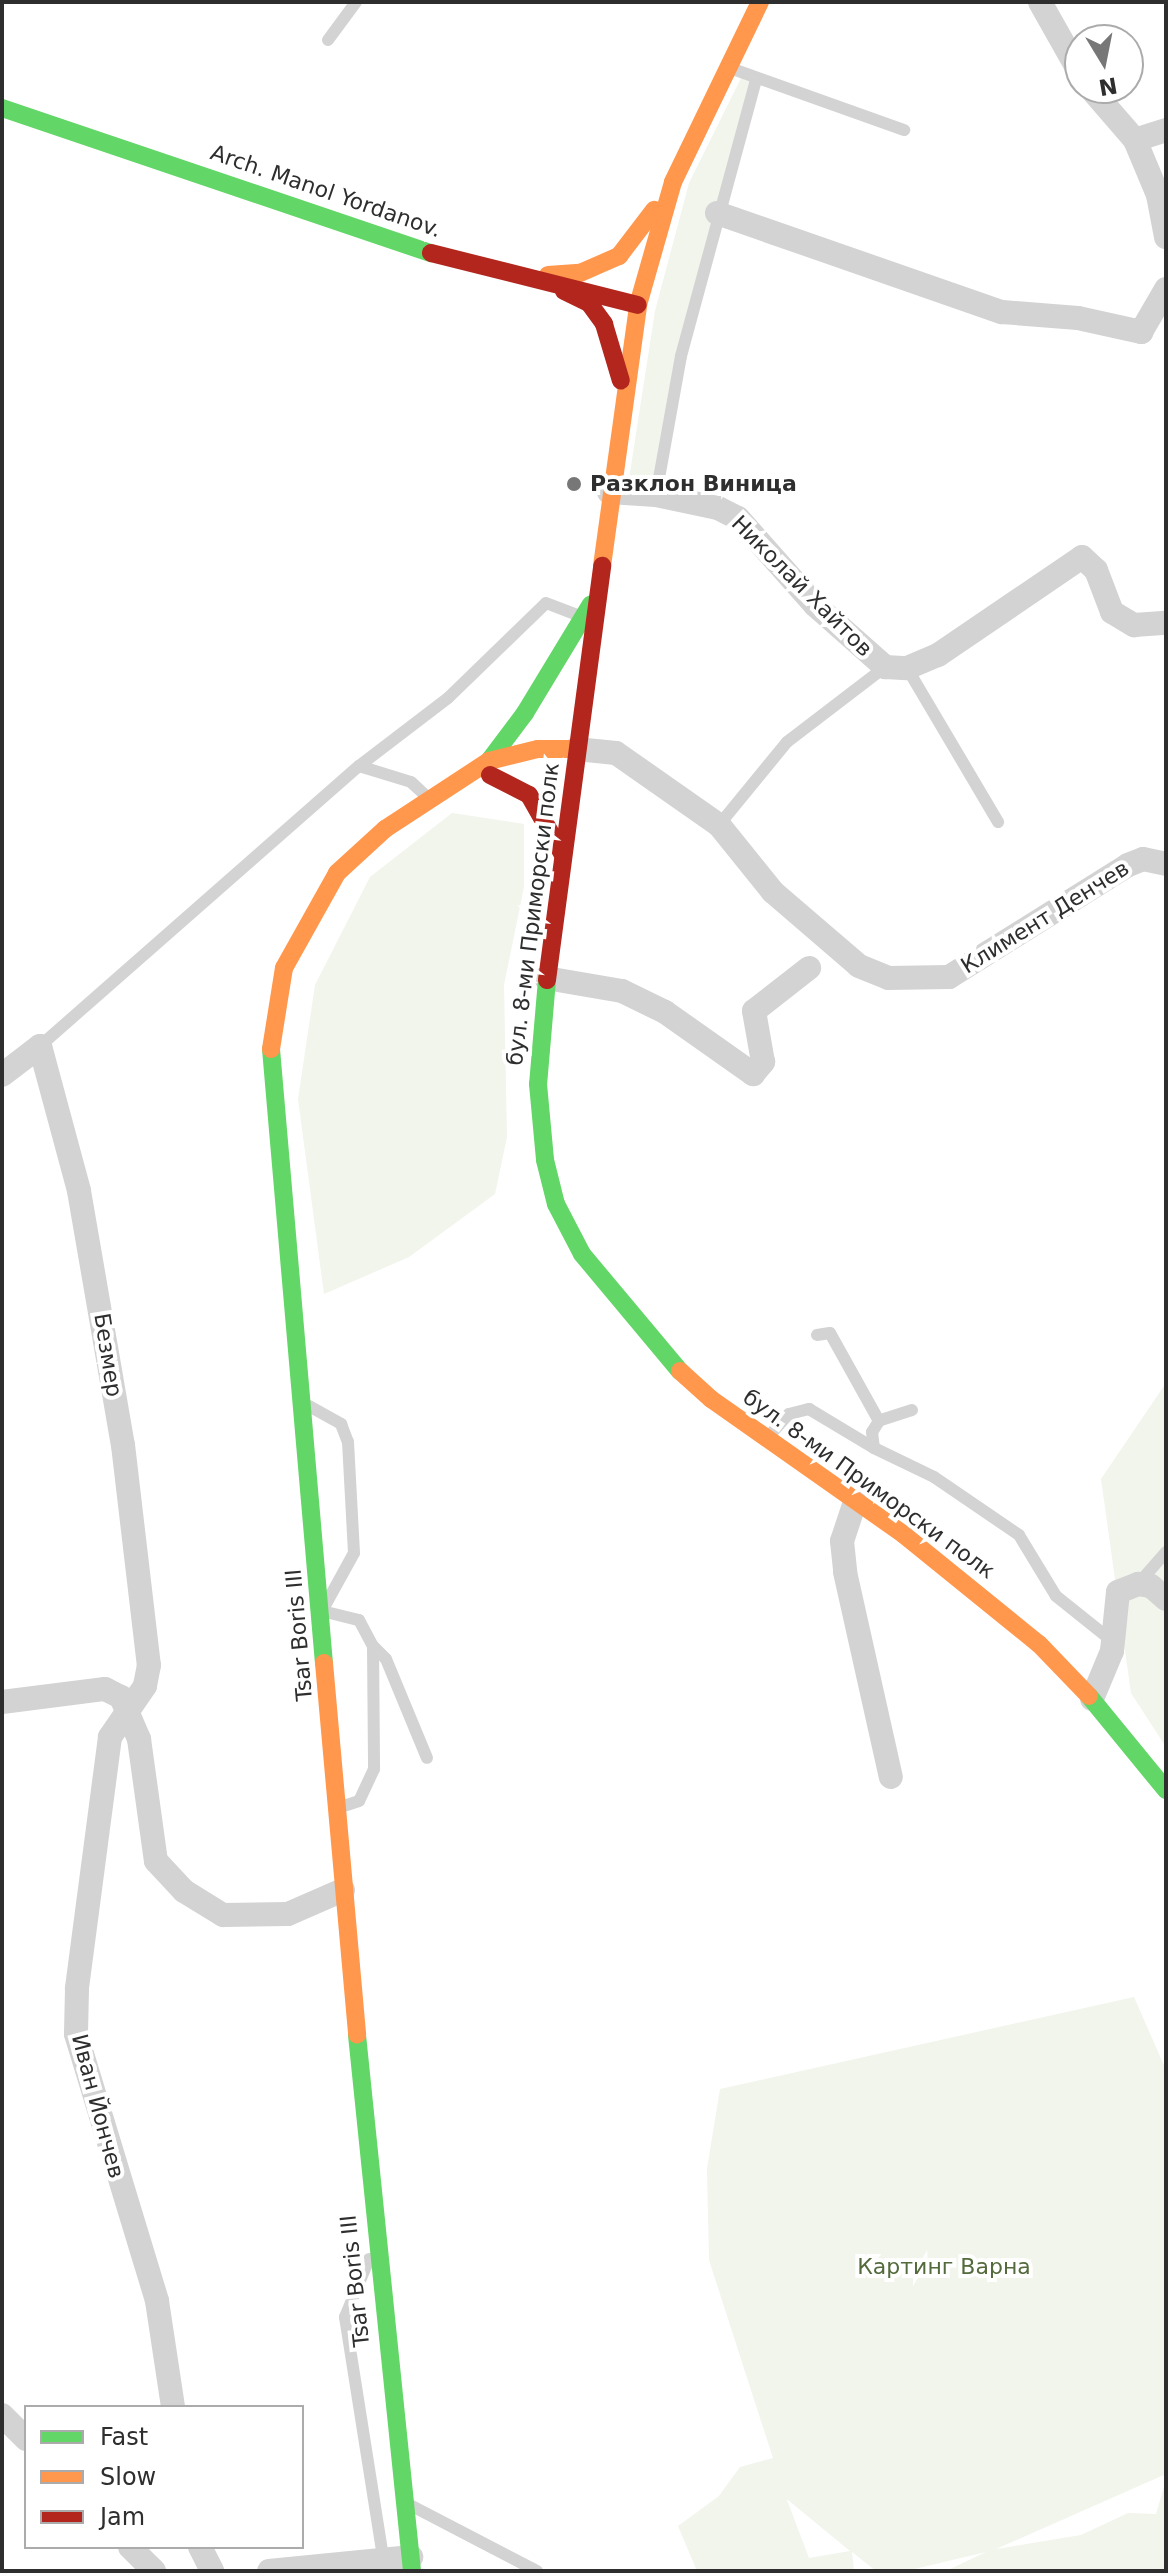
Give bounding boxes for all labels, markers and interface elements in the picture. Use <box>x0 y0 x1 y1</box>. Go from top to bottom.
north arrow <box>1064 24 1144 104</box>
text: N <box>1097 72 1119 100</box>
street label: Arch. Manol Yordanov. <box>207 139 445 243</box>
place label: Разклон Виница <box>590 471 797 497</box>
marker: Разклон Виница <box>565 475 583 493</box>
street label: Николай Хайтов <box>726 510 878 662</box>
street label: бул. 8-ми Приморски полк <box>501 761 565 1067</box>
street label: Климент Денчев <box>956 855 1134 979</box>
street label: Безмер <box>88 1311 128 1399</box>
street label: бул. 8-ми Приморски полк <box>738 1384 1000 1584</box>
street label: Tsar Boris III <box>280 1568 318 1702</box>
street label: Иван Йончев <box>66 2031 130 2181</box>
street label: Tsar Boris III <box>335 2214 375 2348</box>
park label: Картинг Варна <box>857 2254 1031 2280</box>
legend <box>24 2405 304 2549</box>
text: Fast <box>100 2423 148 2451</box>
text: Slow <box>100 2463 156 2491</box>
text: Jam <box>100 2503 145 2531</box>

